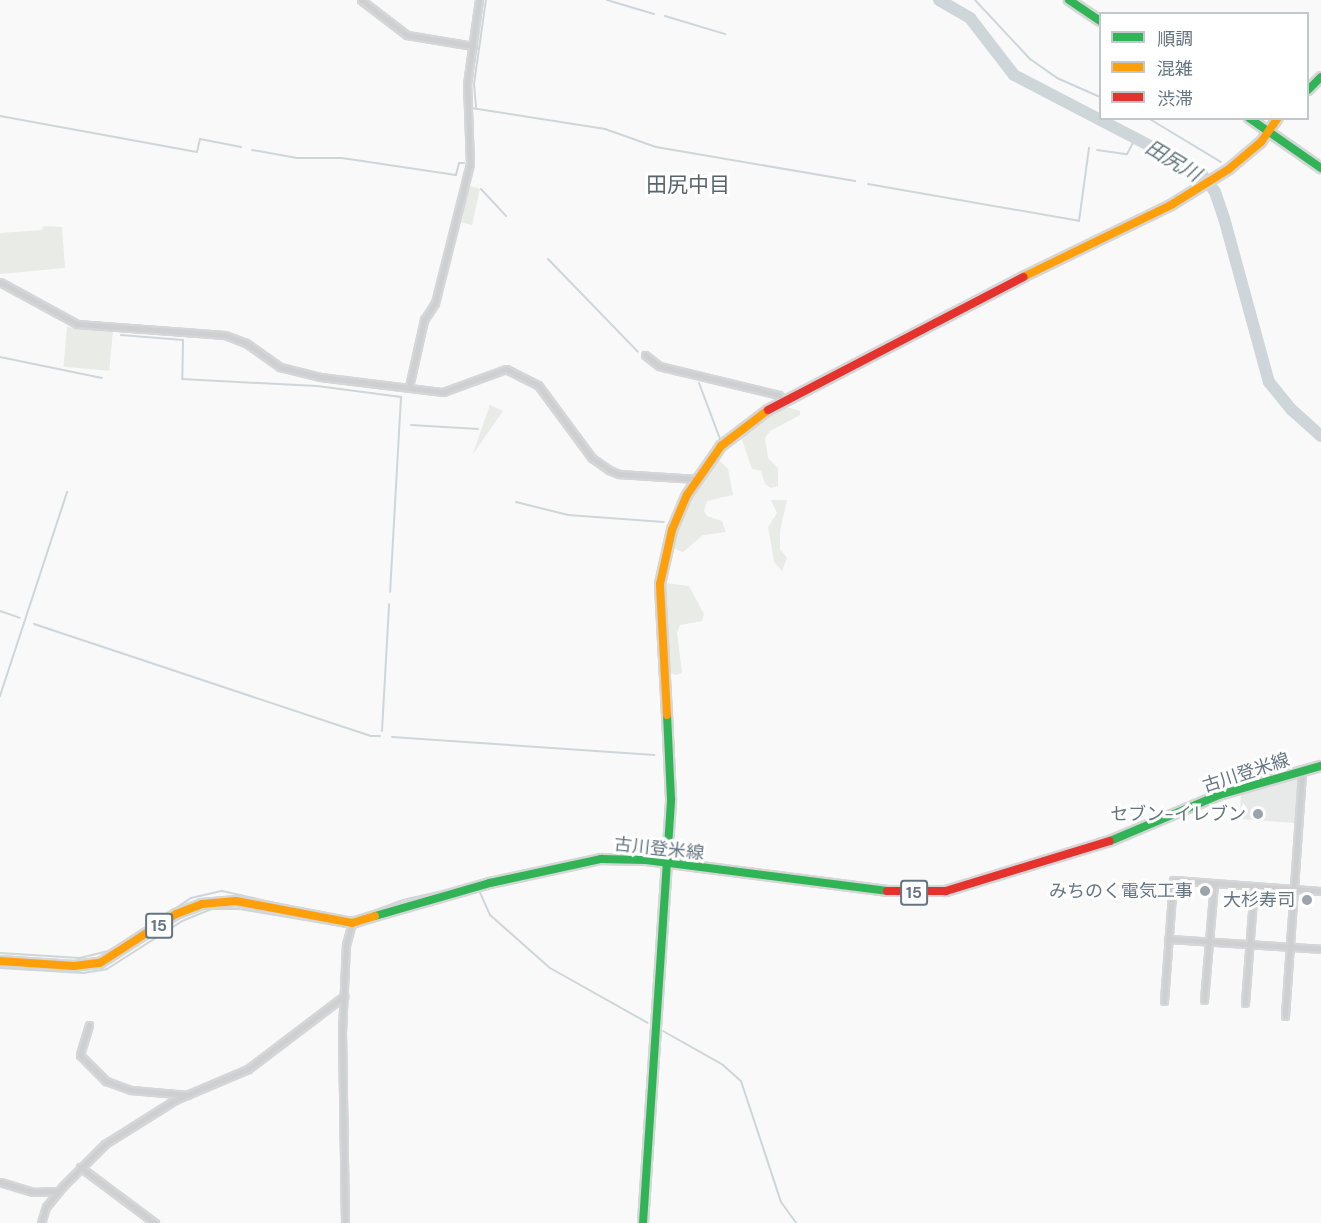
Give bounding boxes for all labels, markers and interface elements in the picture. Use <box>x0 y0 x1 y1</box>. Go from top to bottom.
legend <box>1099 12 1309 120</box>
text: 順調 <box>1157 27 1193 51</box>
text: 混雑 <box>1157 57 1193 81</box>
text: 渋滞 <box>1157 87 1193 111</box>
water label: 田尻川 <box>1141 135 1205 187</box>
district label: 田尻中目 <box>646 172 730 198</box>
street label: 古川登米線 <box>1200 749 1292 797</box>
place label: セブン-イレブン <box>1110 803 1246 825</box>
marker: セブン-イレブン <box>1251 807 1265 821</box>
street label: 古川登米線 <box>613 834 705 864</box>
road number: 15 <box>899 880 929 906</box>
place label: みちのく電気工事 <box>1049 880 1193 902</box>
marker: みちのく電気工事 <box>1198 884 1212 898</box>
place label: 大杉寿司 <box>1223 889 1295 911</box>
marker: 大杉寿司 <box>1300 893 1314 907</box>
road number: 15 <box>144 913 174 939</box>

